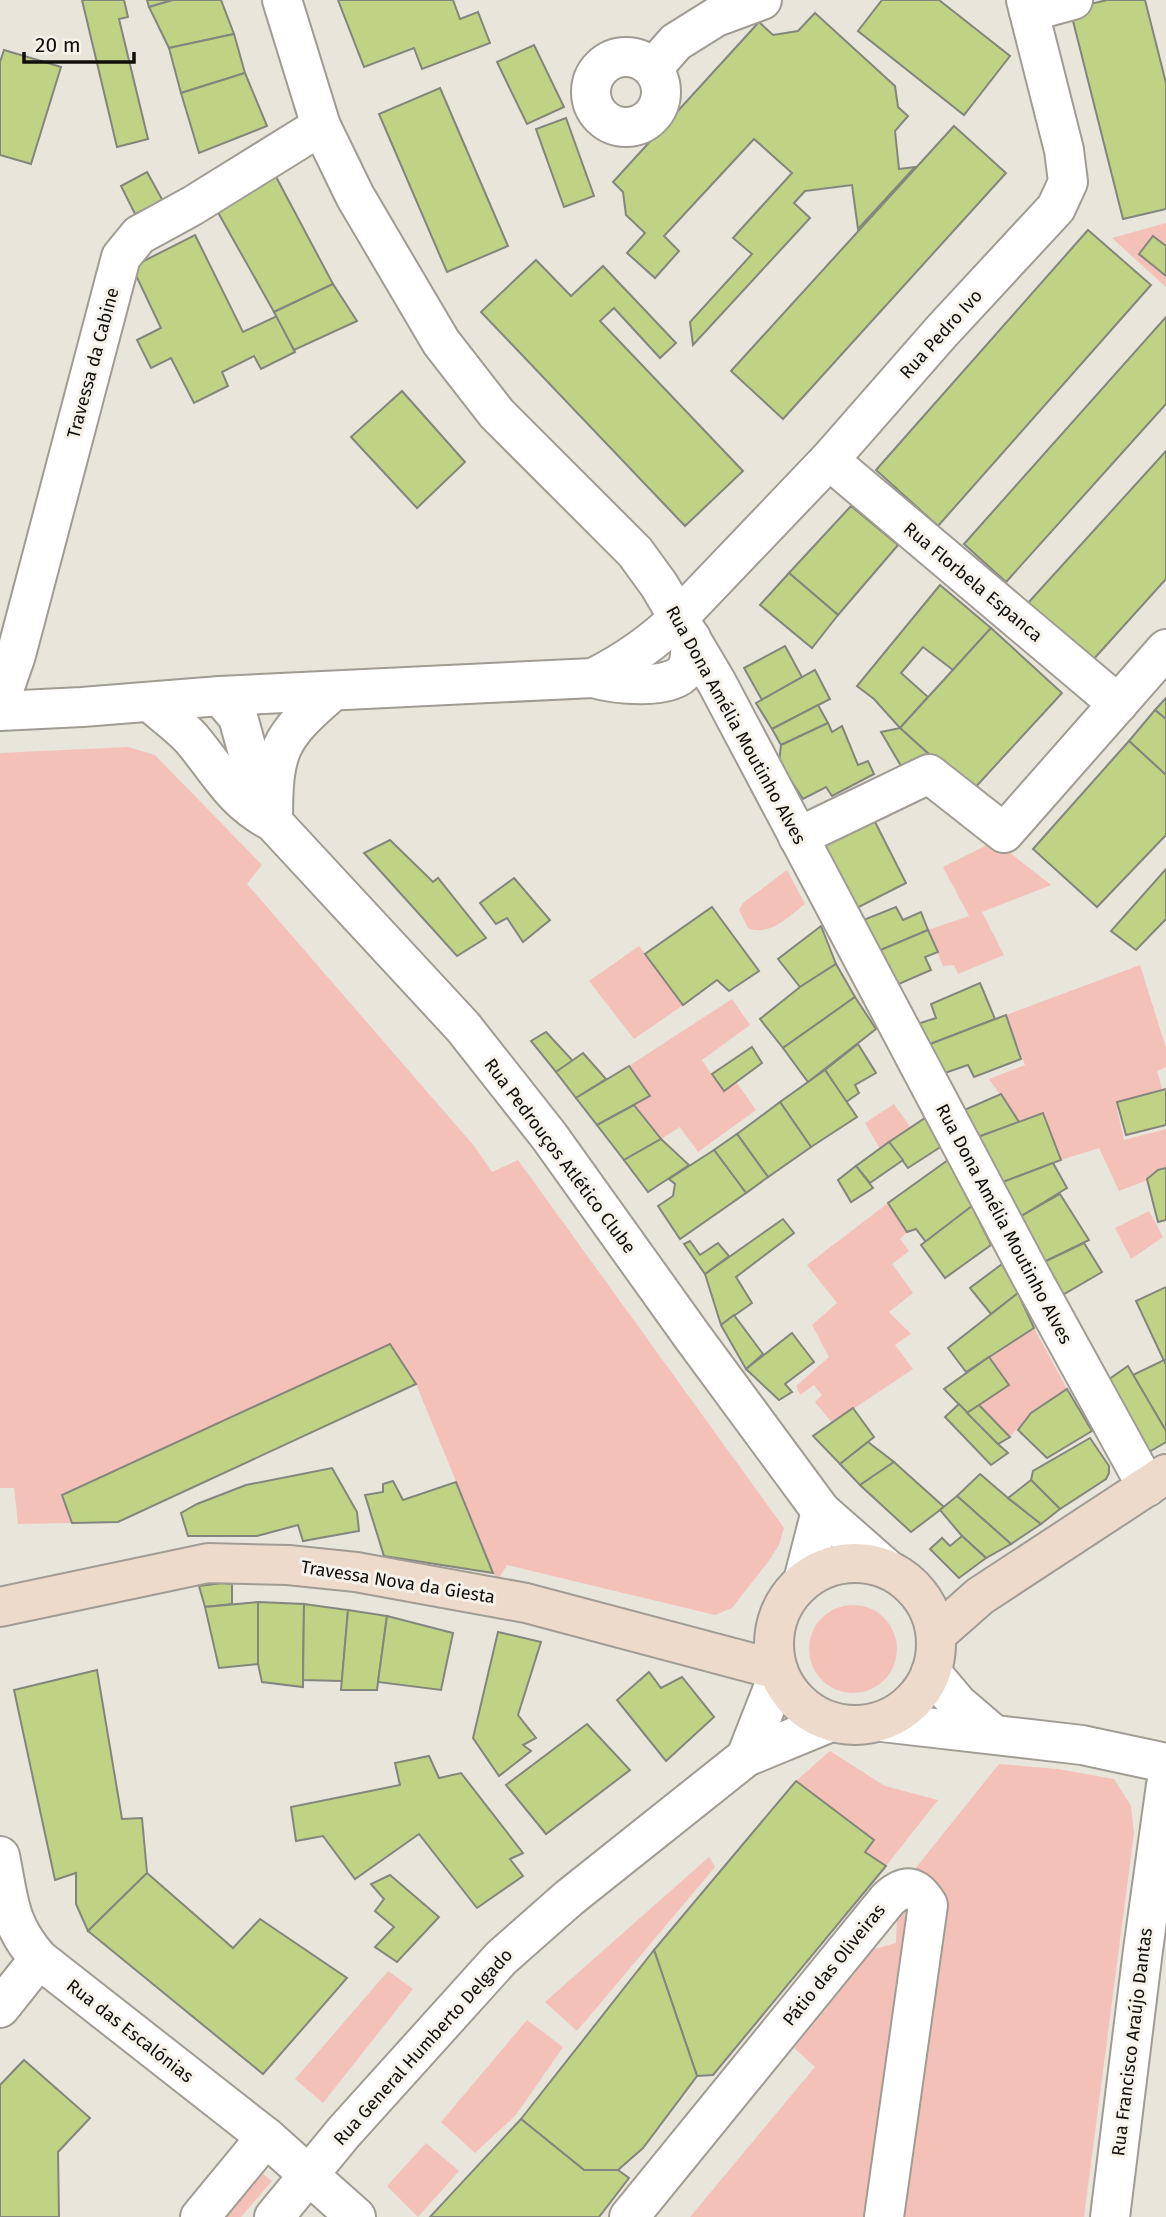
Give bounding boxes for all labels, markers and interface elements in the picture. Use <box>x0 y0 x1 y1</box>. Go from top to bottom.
scale bar <box>24 21 135 65</box>
text: 20 m <box>35 32 81 58</box>
street label: Travessa da Cabine <box>62 285 124 441</box>
street label: Rua Pedro Ivo <box>895 285 987 383</box>
street label: Rua Florbela Espanca <box>899 517 1047 647</box>
street label: Rua Dona Amélia Moutinho Alves <box>661 602 811 848</box>
street label: Rua Pedrouços Atlético Clube <box>479 1054 641 1258</box>
street label: Rua Dona Amélia Moutinho Alves <box>931 1100 1077 1348</box>
street label: Travessa Nova da Giesta <box>299 1556 497 1608</box>
street label: Pátio das Oliveiras <box>778 1900 890 2030</box>
street label: Rua Francisco Araújo Dantas <box>1107 1927 1157 2157</box>
street label: Rua General Humberto Delgado <box>329 1944 517 2150</box>
street label: Rua das Escalónias <box>62 1975 198 2087</box>

